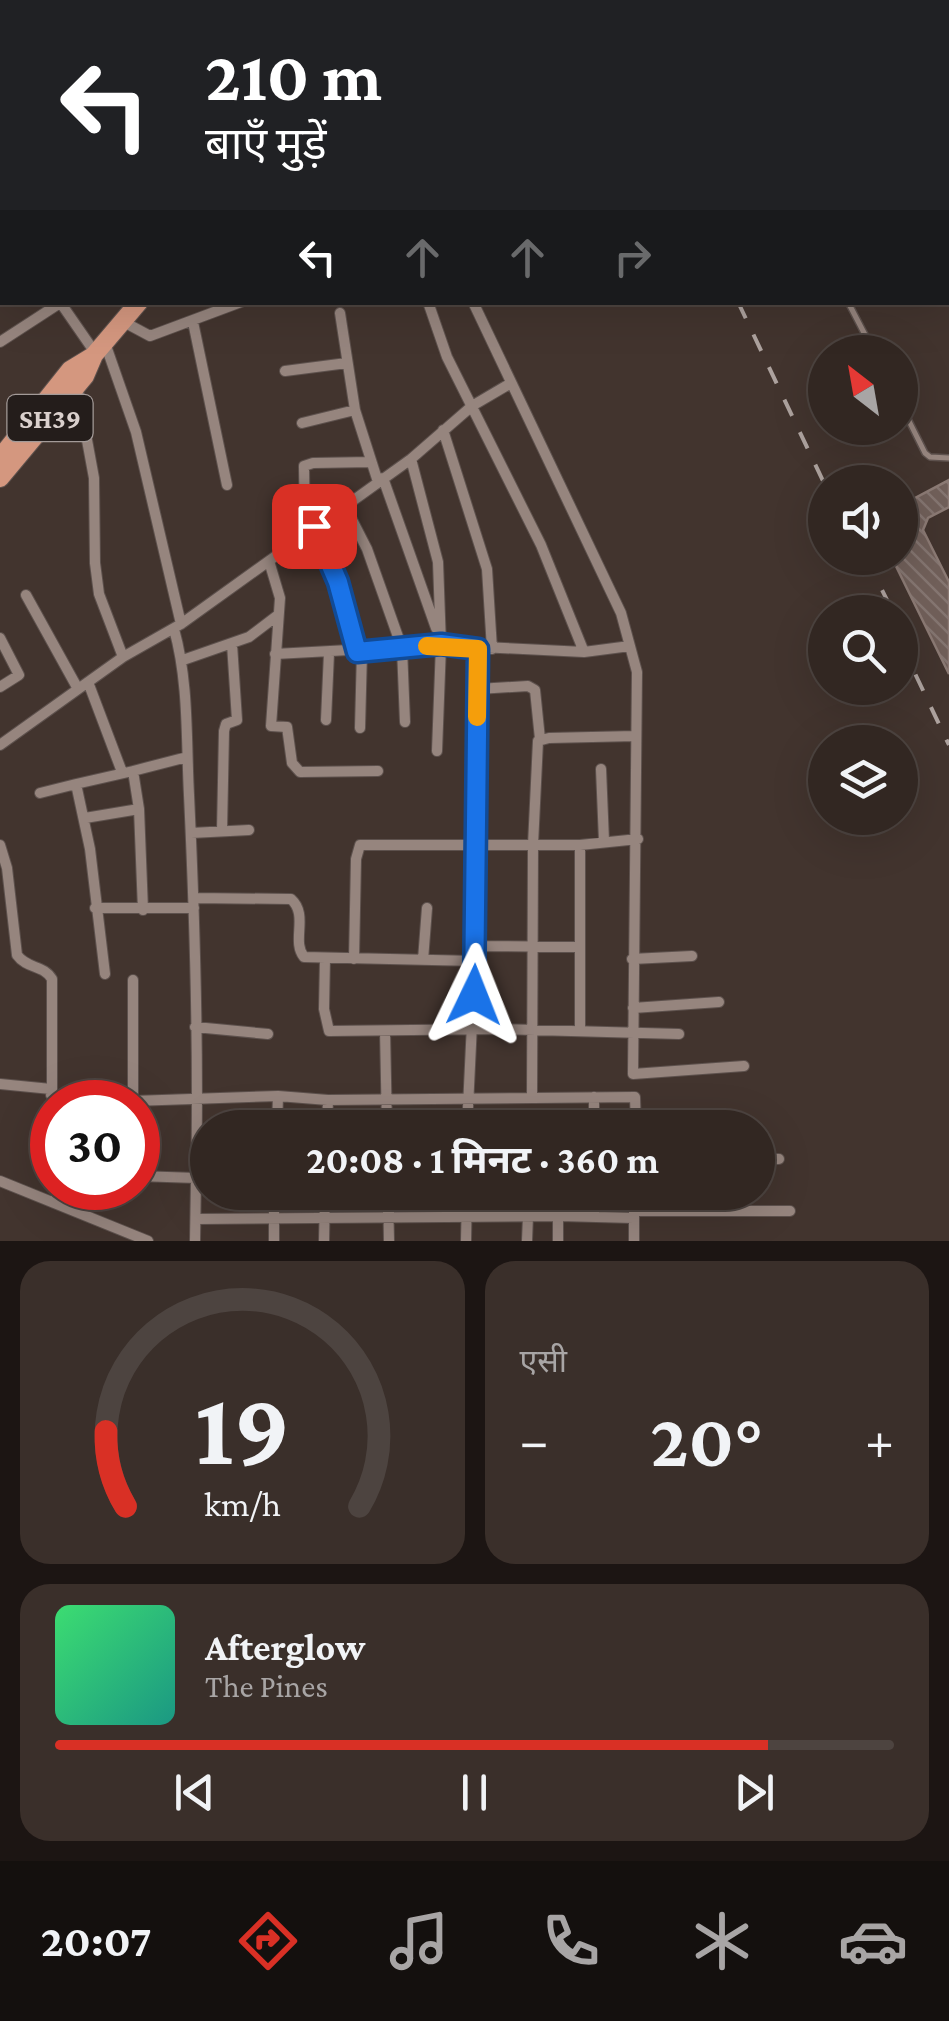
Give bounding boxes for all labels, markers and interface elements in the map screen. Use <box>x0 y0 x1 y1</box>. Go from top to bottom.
text: 210 m <box>205 37 382 115</box>
icon: left <box>40 40 170 170</box>
text: बाएँ मुड़ें <box>205 119 327 169</box>
icon: left <box>290 230 345 285</box>
icon: ahead <box>395 230 450 285</box>
icon: ahead <box>500 230 555 285</box>
icon: right <box>605 230 660 285</box>
north arrow <box>808 335 918 445</box>
map controls <box>808 335 918 835</box>
road number: SH39 <box>8 395 92 441</box>
button: sound <box>808 465 918 575</box>
pin <box>272 484 357 569</box>
icon: arrive <box>287 499 342 554</box>
button: search <box>808 595 918 705</box>
button: layers <box>808 725 918 835</box>
position arrow <box>422 943 526 1047</box>
speed limit sign: 30 <box>30 1080 160 1210</box>
text: 20:08 · 1 मिनट · 360 m <box>306 1139 659 1181</box>
text: एसी <box>520 1343 567 1379</box>
text: 19 <box>194 1371 290 1486</box>
text: 20° <box>650 1399 763 1482</box>
text: − <box>520 1410 549 1471</box>
text: + <box>865 1410 894 1471</box>
text: km/h <box>204 1484 281 1524</box>
text: Afterglow <box>205 1626 365 1668</box>
text: The Pines <box>205 1668 328 1704</box>
icon: previous <box>167 1765 222 1820</box>
icon: pause <box>447 1765 502 1820</box>
icon: next <box>727 1765 782 1820</box>
icon: directions <box>233 1906 303 1976</box>
icon: music <box>384 1906 454 1976</box>
icon: phone <box>536 1906 606 1976</box>
icon: climate <box>687 1906 757 1976</box>
icon: car <box>838 1906 908 1976</box>
text: 20:07 <box>41 1916 152 1966</box>

